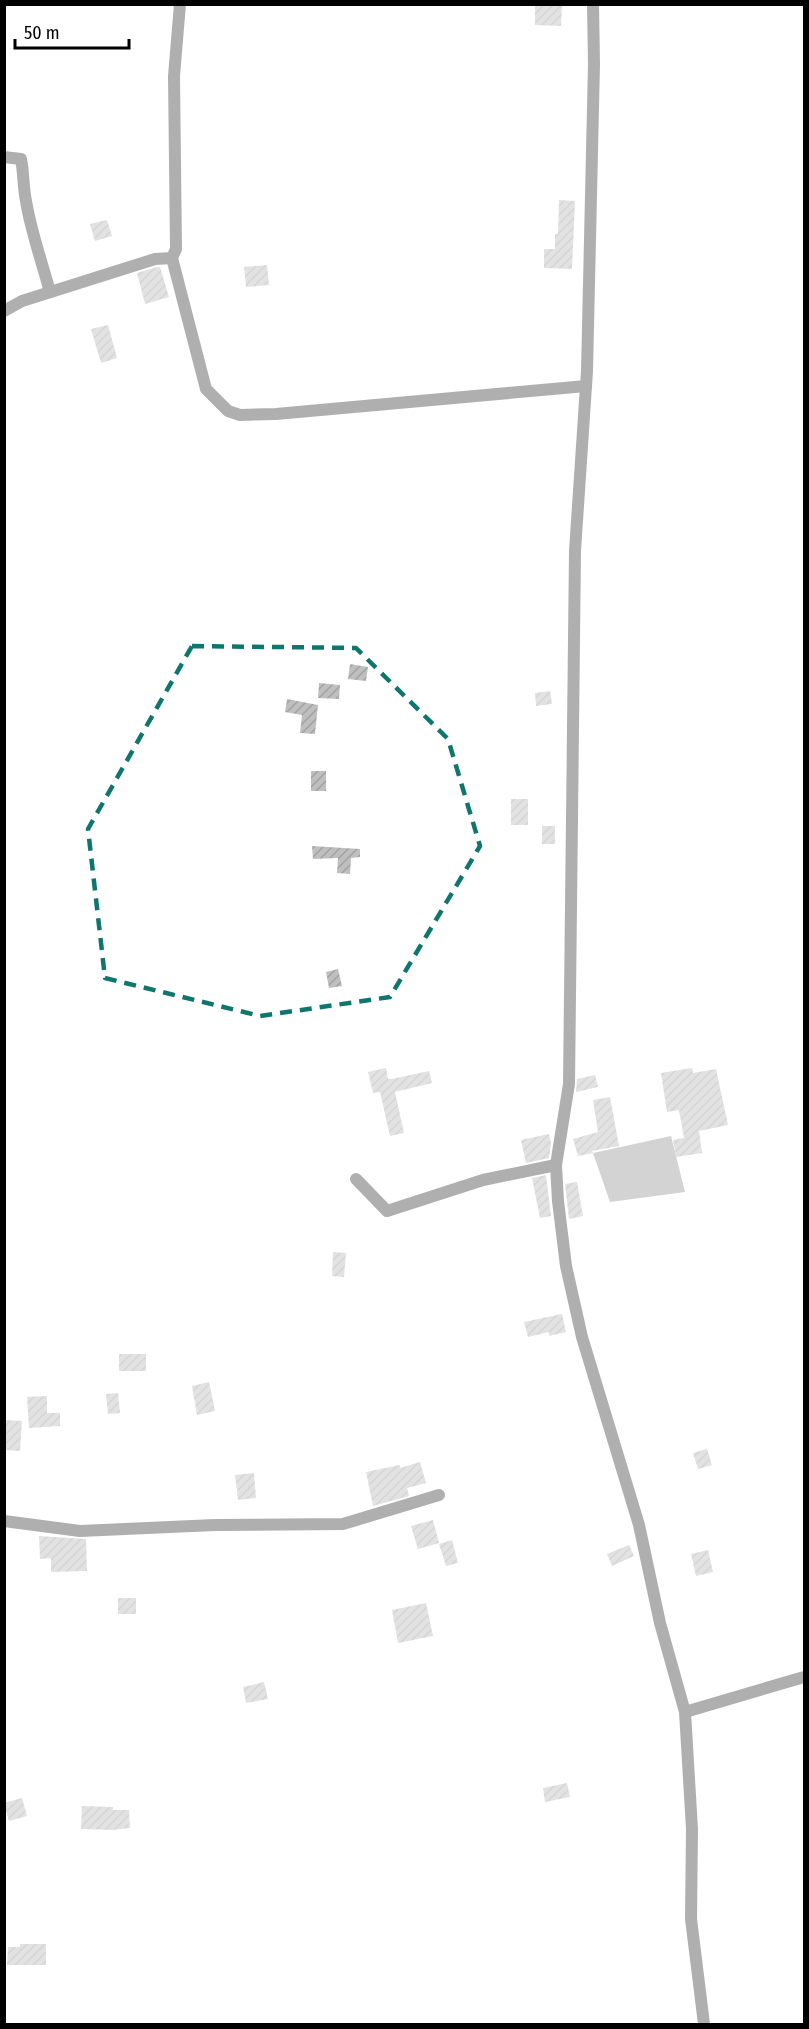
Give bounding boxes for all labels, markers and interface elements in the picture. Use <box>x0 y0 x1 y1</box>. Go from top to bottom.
scale bar <box>15 12 129 50</box>
text: 50 m <box>24 22 60 44</box>

